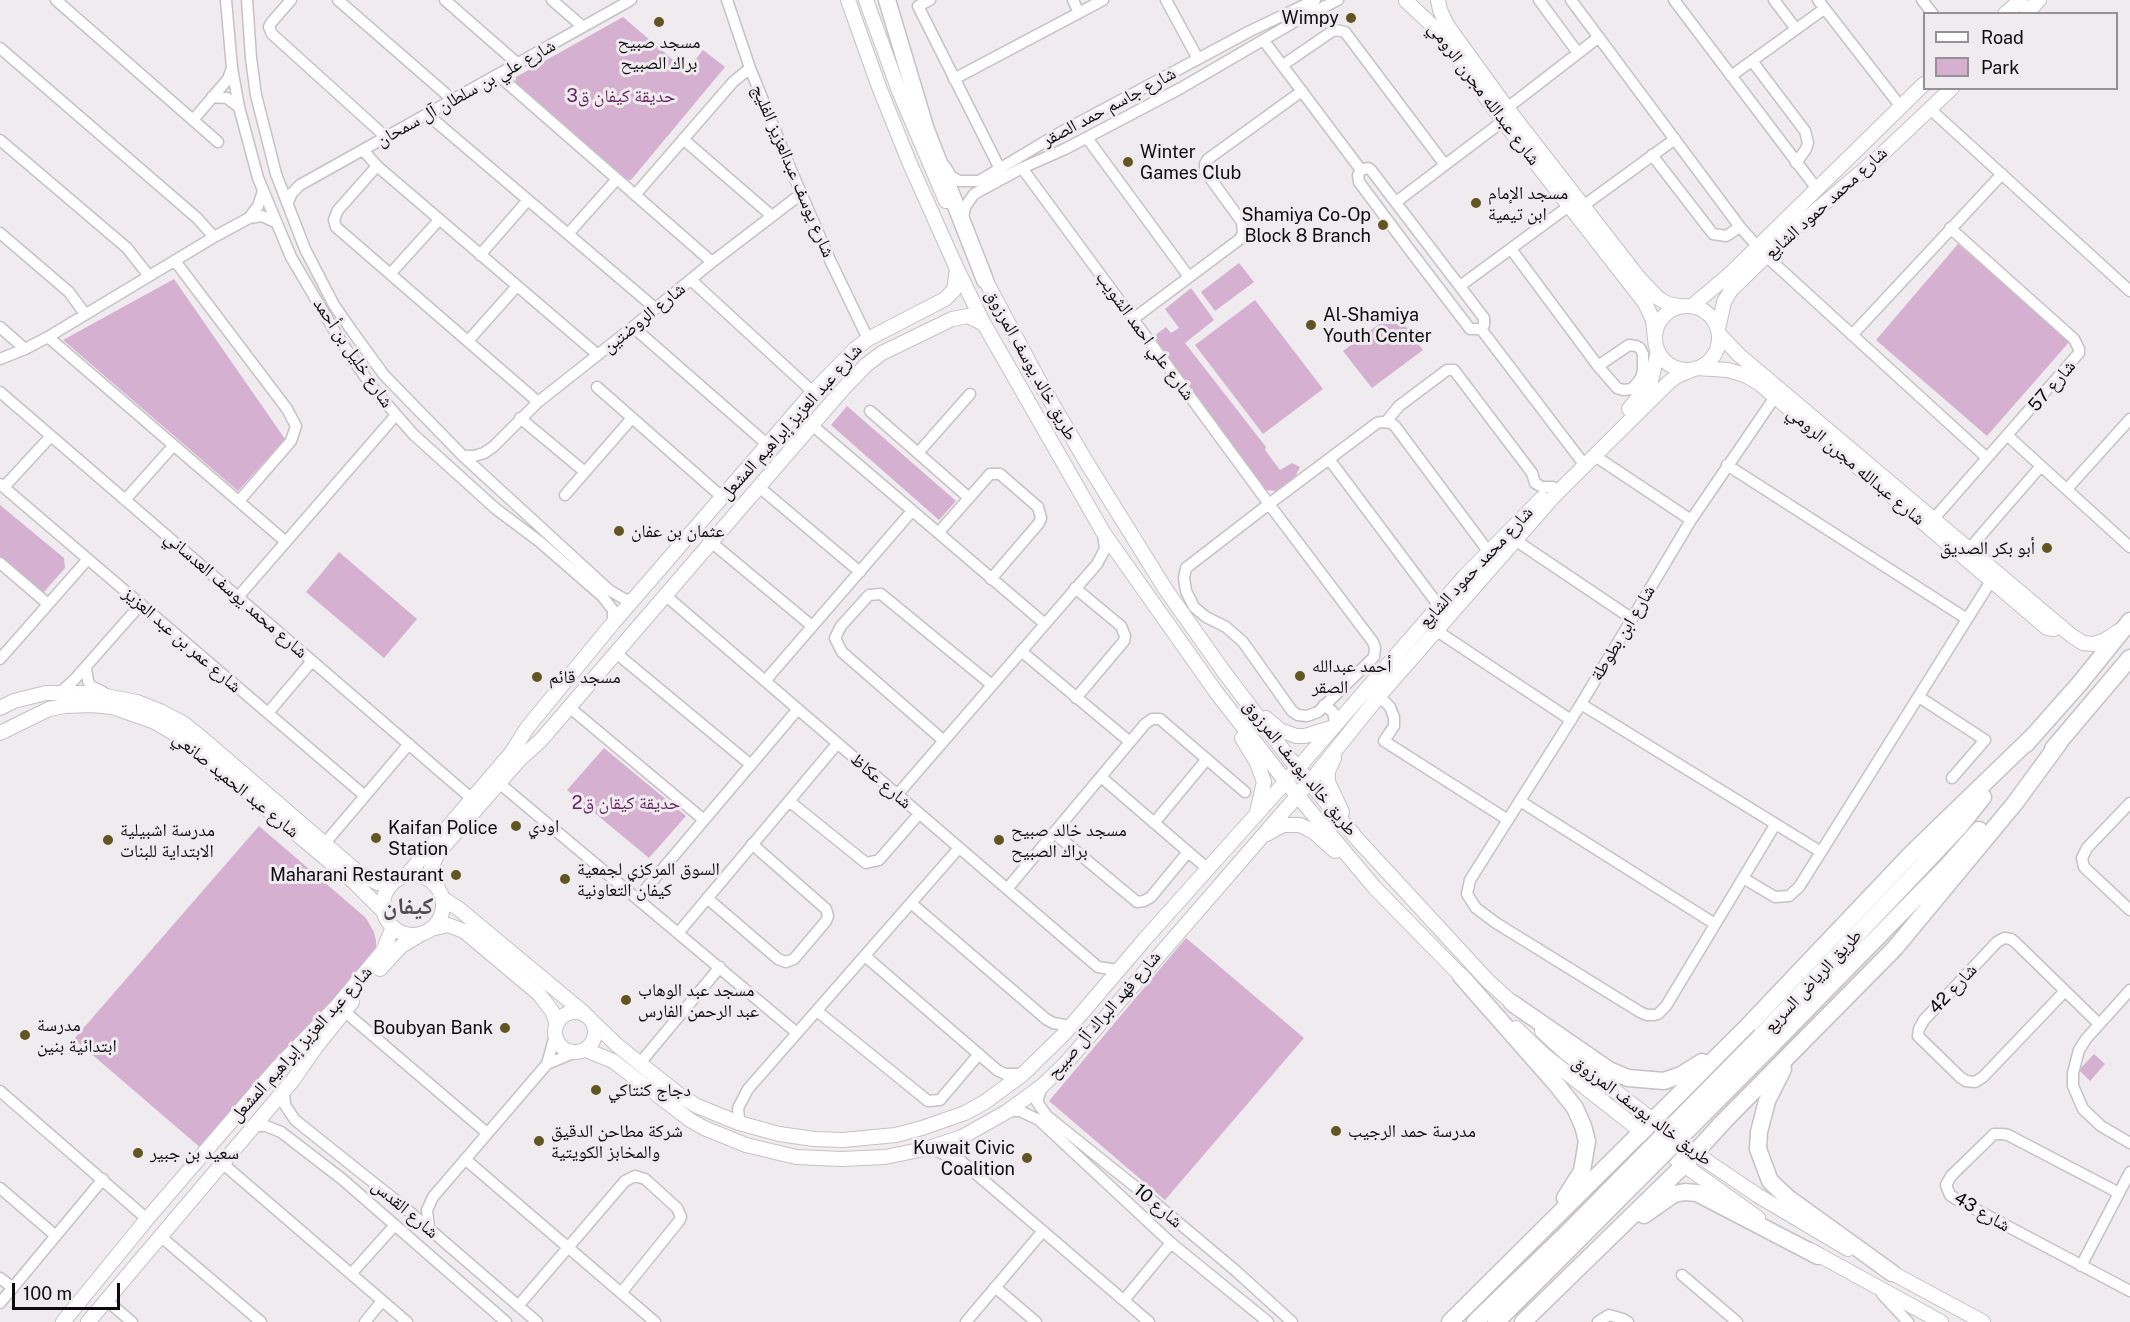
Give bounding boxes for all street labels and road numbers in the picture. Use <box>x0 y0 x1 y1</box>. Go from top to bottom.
street label: شارع عبدالله مجرن الرومي <box>1423 18 1545 170</box>
street label: شارع علي بن سلطان آل سمحان <box>373 35 559 151</box>
street label: شارع جاسم حمد الصقر <box>1038 63 1180 151</box>
street label: شارع يوسف عبدالعزيز الفليج <box>747 81 839 261</box>
street label: شارع محمد حمود الشايع <box>1760 142 1892 264</box>
street label: شارع علي احمد الشويب <box>1091 267 1199 405</box>
street label: شارع الروضتين <box>598 278 690 358</box>
street label: طريق خالد يوسف المرزوق <box>981 286 1081 444</box>
street label: شارع خليل بن أحمد <box>308 294 398 412</box>
street label: شارع عبد العزيز إبراهيم المشعل <box>715 340 867 504</box>
street label: شارع 57 <box>2024 356 2080 416</box>
street label: شارع عبدالله مجرن الرومي <box>1783 402 1929 530</box>
street label: شارع محمد حمود الشايع <box>1414 502 1538 632</box>
street label: شارع محمد يوسف العدساني <box>160 527 312 663</box>
street label: شارع ابن بطوطة <box>1586 581 1660 685</box>
street label: شارع عمر بن عبد العزيز <box>118 583 246 697</box>
street label: طريق خالد يوسف المرزوق <box>1238 695 1362 841</box>
street label: شارع عبد الحميد صانعي <box>168 727 304 843</box>
street label: شارع عكاظ <box>846 748 916 814</box>
street label: طريق الرياض السريع <box>1760 925 1866 1037</box>
street label: شارع فهد البراك آل صبيح <box>1043 947 1165 1083</box>
street label: شارع 42 <box>1924 959 1982 1019</box>
street label: شارع عبد العزيز إبراهيم المشعل <box>225 962 377 1126</box>
street label: طريق خالد يوسف المرزوق <box>1568 1051 1716 1171</box>
street label: شارع القدس <box>367 1175 443 1243</box>
street label: شارع 10 <box>1129 1179 1187 1233</box>
street label: شارع 43 <box>1950 1187 2014 1237</box>

